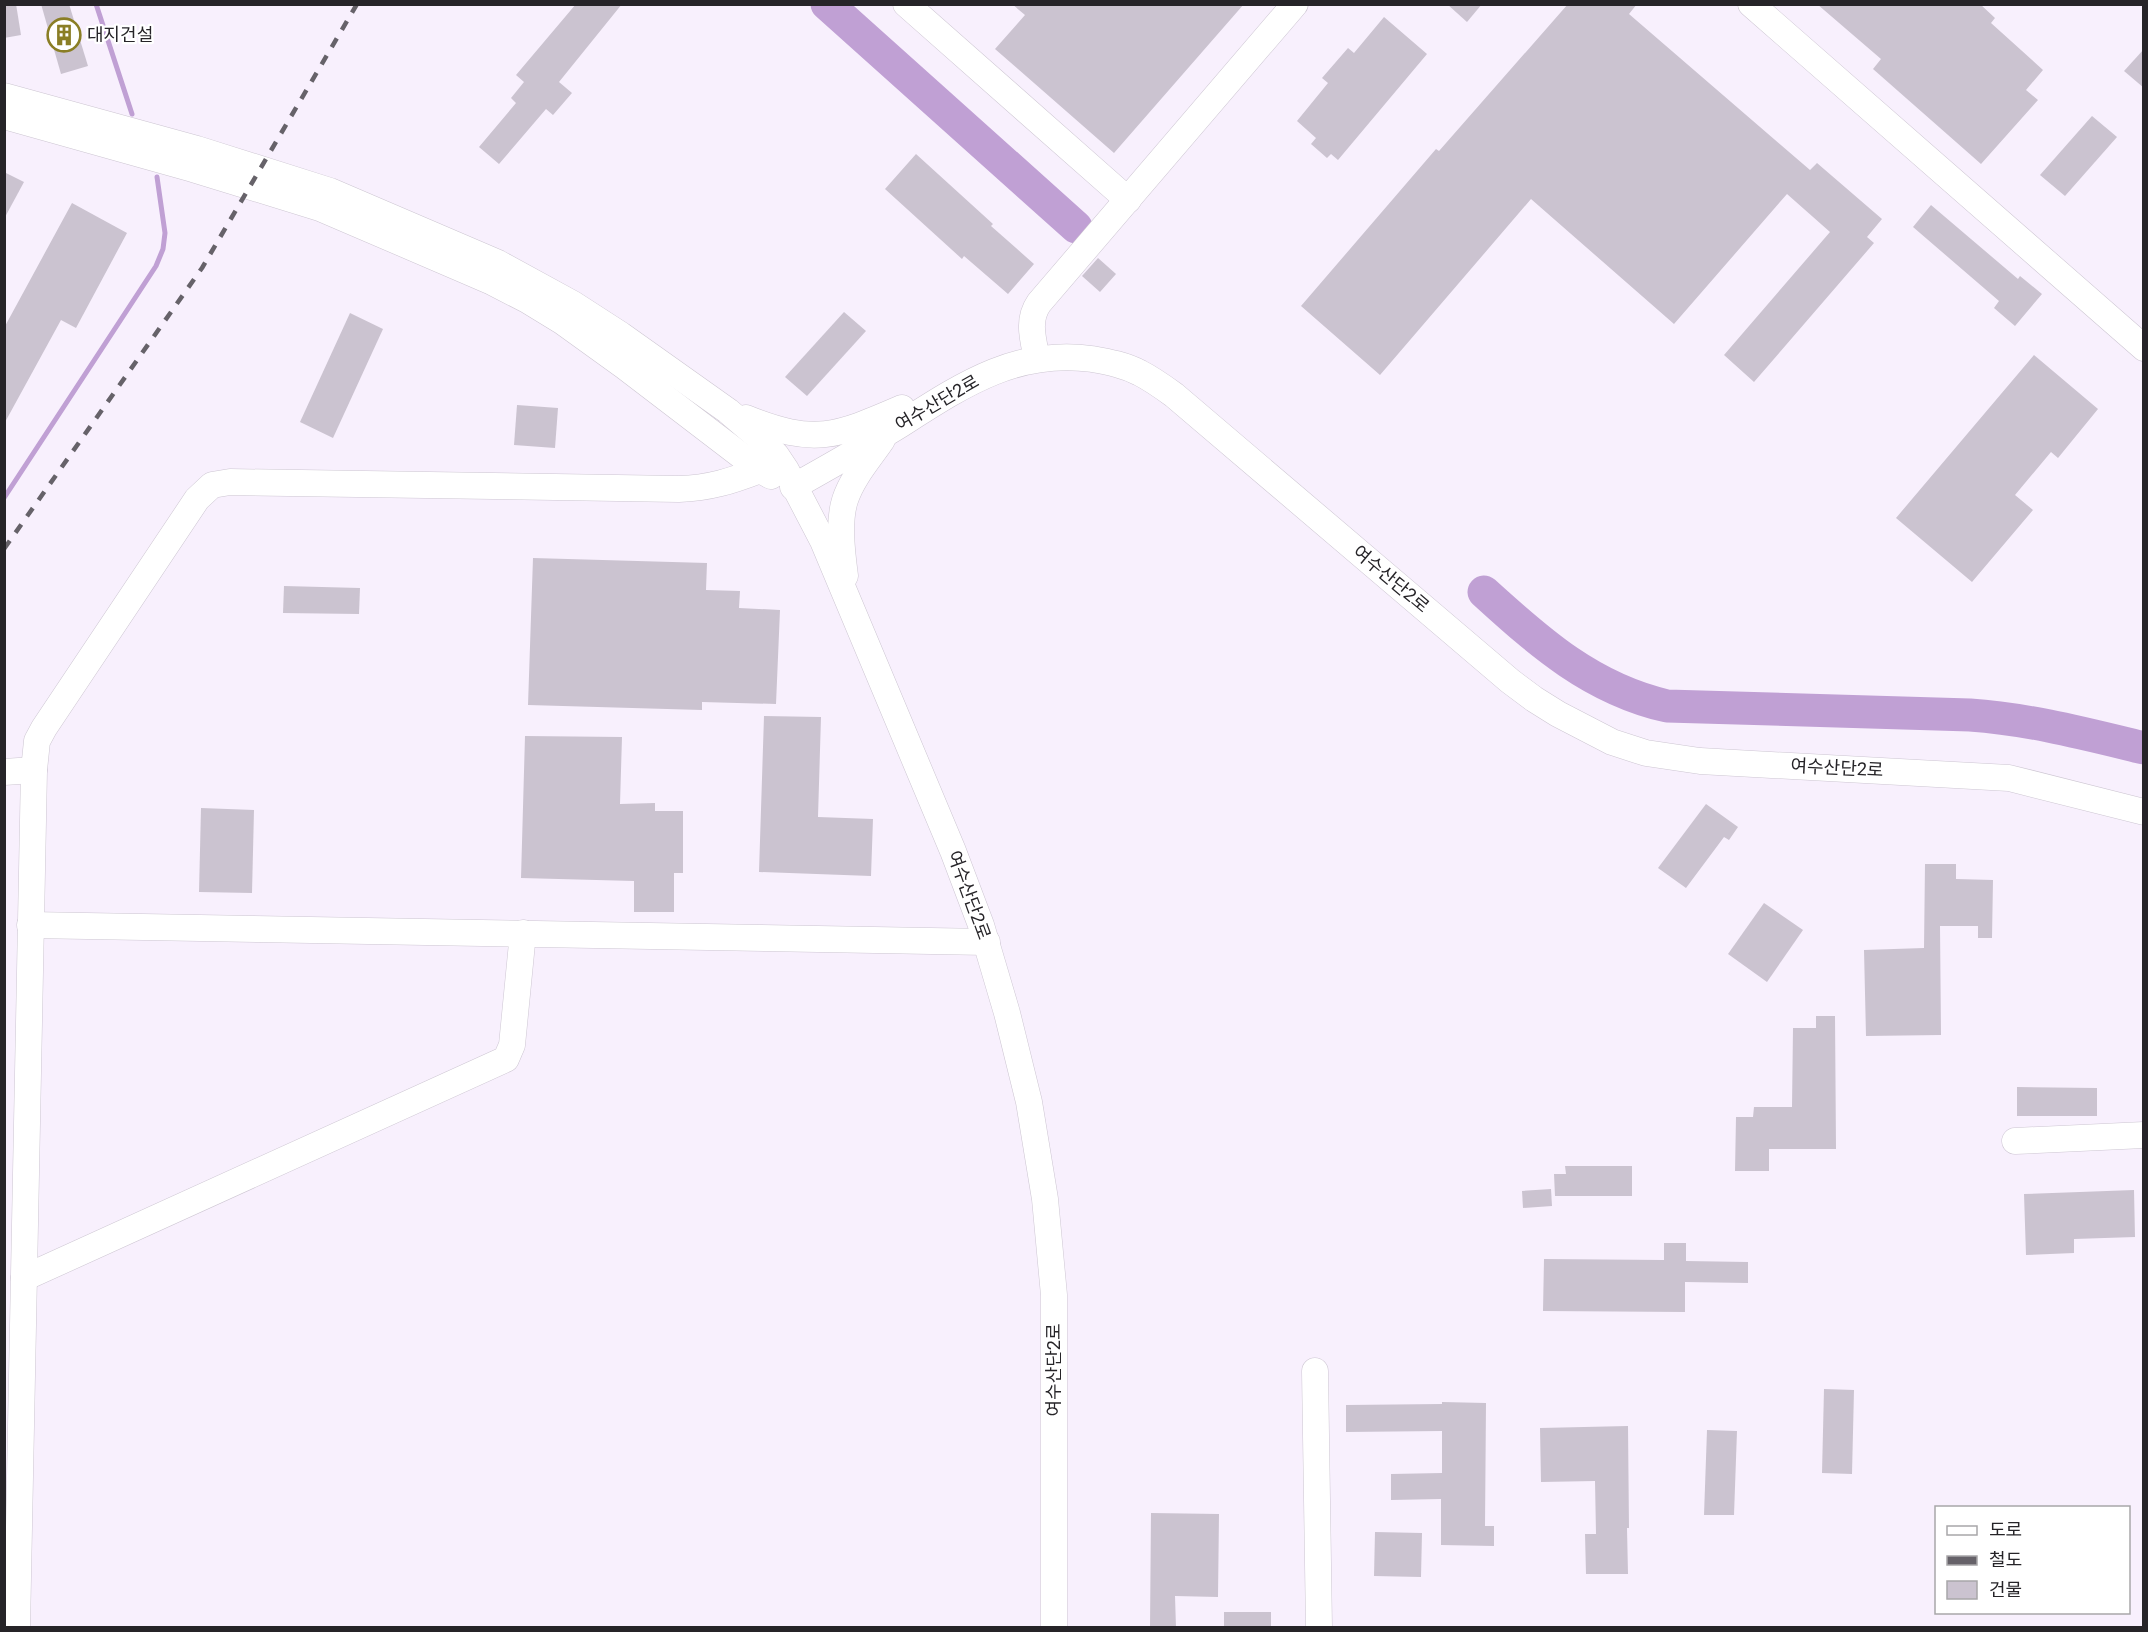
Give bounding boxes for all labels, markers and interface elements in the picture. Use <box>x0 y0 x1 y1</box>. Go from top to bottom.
building icon: 대지건설 <box>46 17 82 53</box>
place label: 대지건설 <box>87 24 153 45</box>
street label: 여수산단2로 <box>891 370 982 435</box>
street label: 여수산단2로 <box>1349 541 1434 617</box>
street label: 여수산단2로 <box>1790 755 1884 780</box>
street label: 여수산단2로 <box>944 848 995 942</box>
street label: 여수산단2로 <box>1043 1324 1064 1416</box>
legend <box>1935 1506 2130 1614</box>
text: 도로 <box>1989 1519 2022 1540</box>
text: 철도 <box>1989 1549 2022 1570</box>
text: 건물 <box>1989 1579 2022 1600</box>

